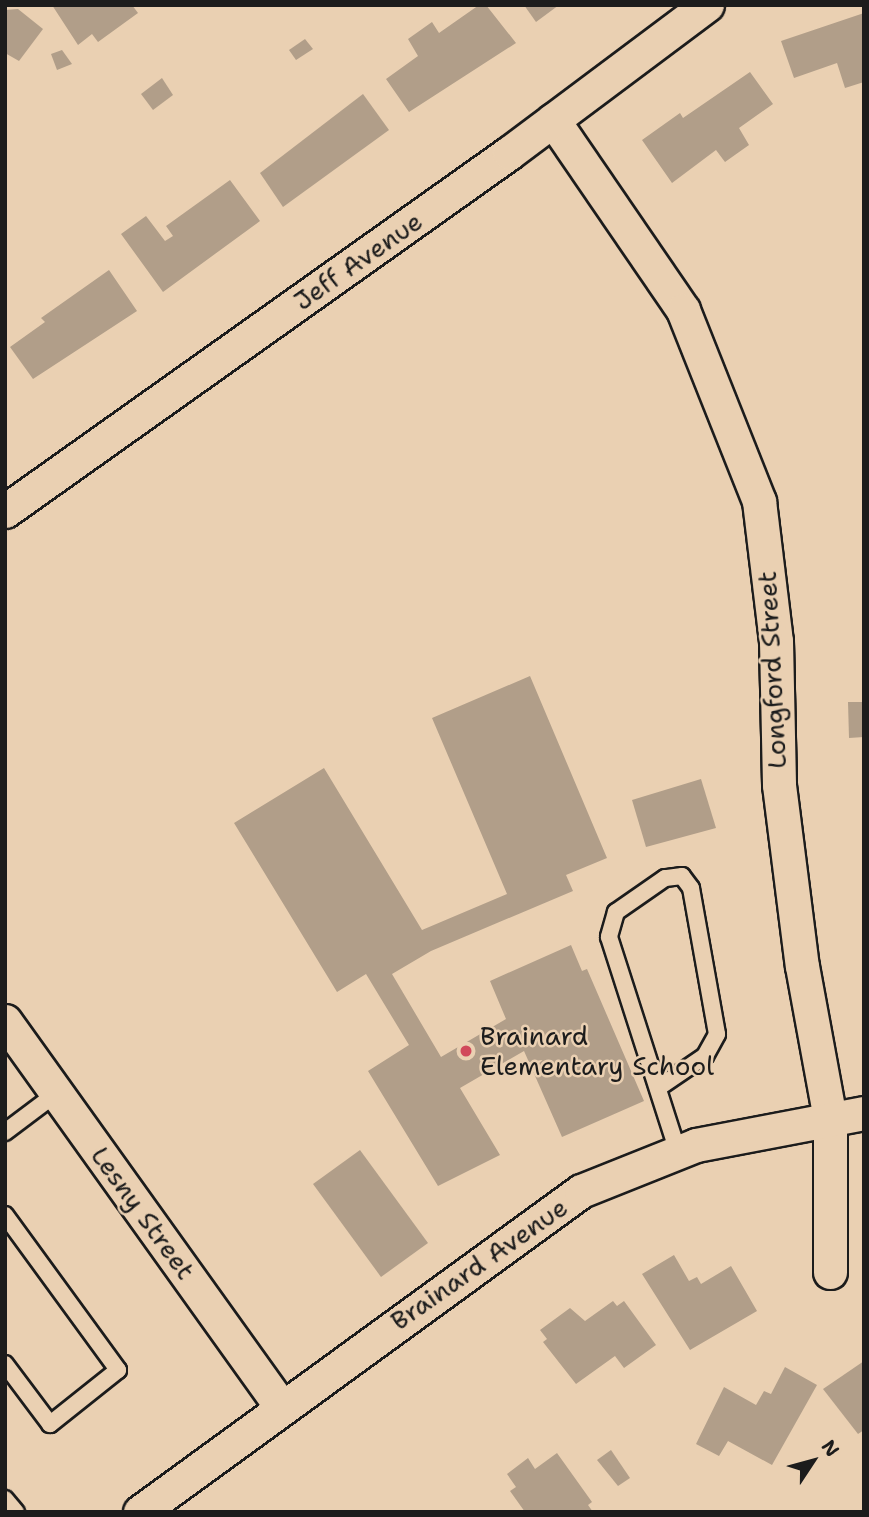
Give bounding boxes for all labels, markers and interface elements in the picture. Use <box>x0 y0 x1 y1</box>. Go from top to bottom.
street label: Jeff Avenue <box>288 205 428 317</box>
street label: Longford Street <box>751 570 793 770</box>
place label: Brainard Elementary School <box>480 1020 714 1082</box>
marker: Brainard Elementary School <box>458 1043 474 1059</box>
street label: Lesny Street <box>84 1141 202 1285</box>
street label: Brainard Avenue <box>385 1191 573 1337</box>
north arrow <box>778 1426 848 1496</box>
text: N <box>816 1435 845 1462</box>

